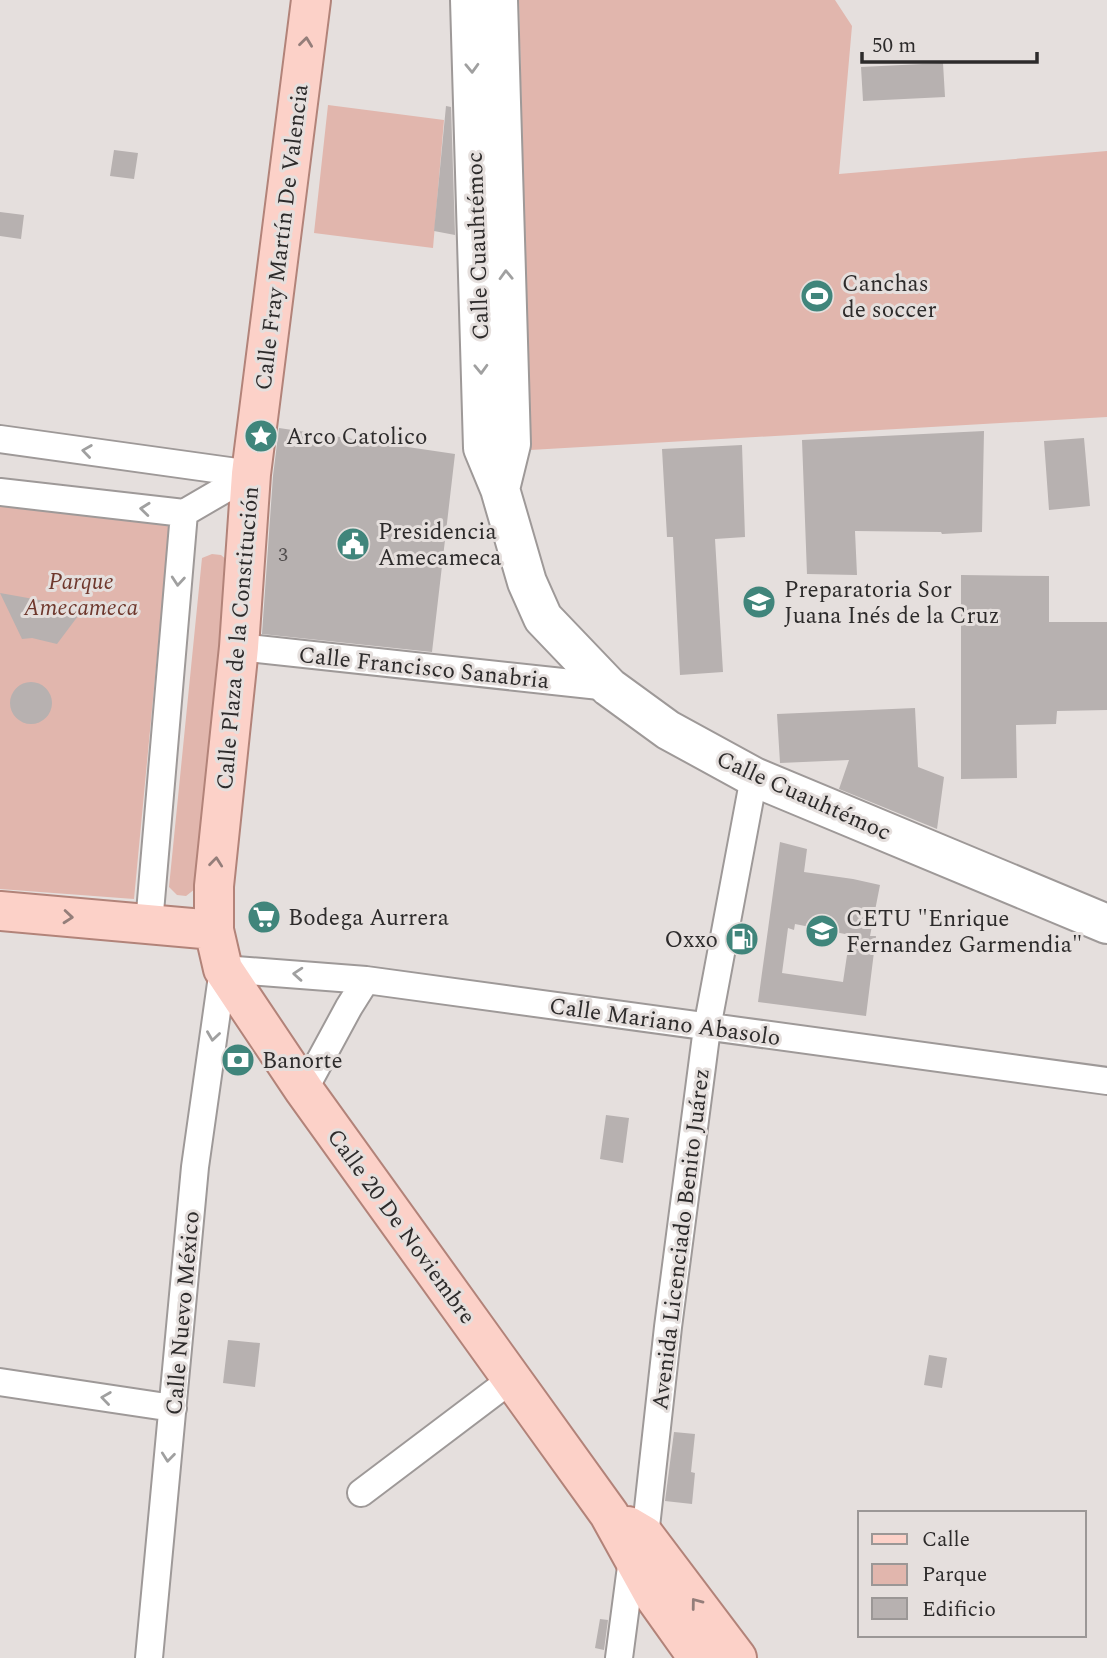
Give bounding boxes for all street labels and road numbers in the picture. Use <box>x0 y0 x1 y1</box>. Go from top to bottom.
street label: Calle Fray Martín De Valencia <box>246 82 319 392</box>
street label: Calle Cuauhtémoc <box>458 151 499 340</box>
street label: Calle Plaza de la Constitución <box>208 485 269 792</box>
street label: Calle Francisco Sanabria <box>297 638 551 699</box>
street label: Calle Cuauhtémoc <box>710 742 896 851</box>
street label: Calle Mariano Abasolo <box>547 989 783 1056</box>
street label: Avenida Licenciado Benito Juárez <box>643 1066 720 1412</box>
street label: Calle 20 De Noviembre <box>318 1122 484 1332</box>
street label: Calle Nuevo México <box>157 1210 210 1417</box>

